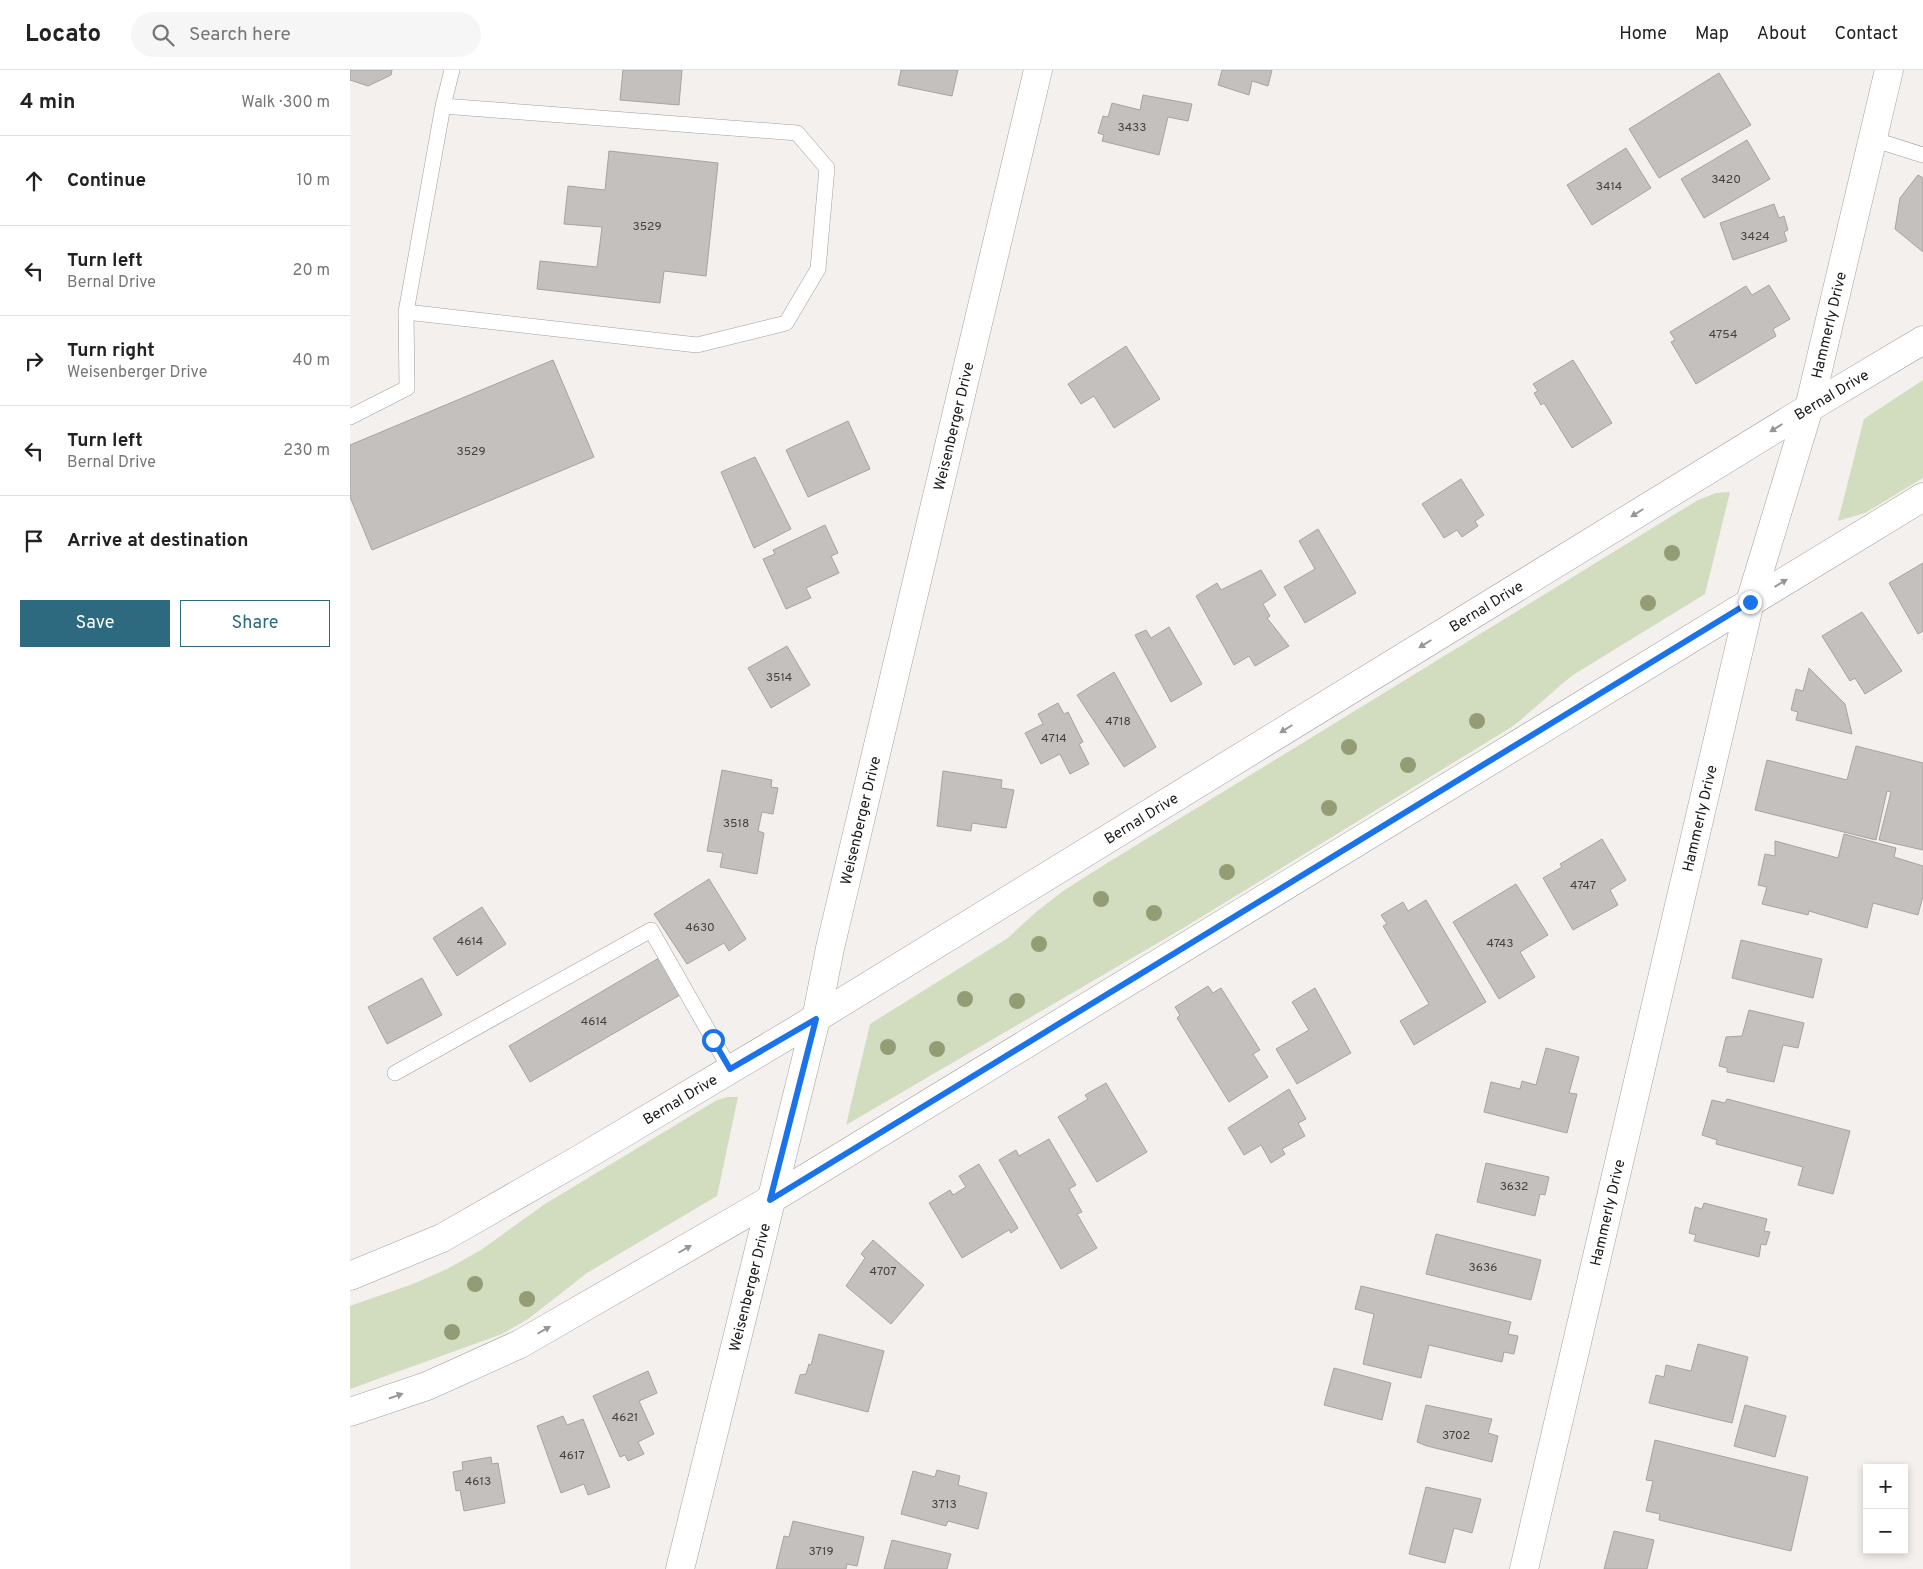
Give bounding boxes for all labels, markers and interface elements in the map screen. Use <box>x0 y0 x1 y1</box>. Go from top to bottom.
search box <box>131 12 481 57</box>
text: Locato <box>25 20 101 50</box>
icon: search <box>149 21 177 49</box>
text: Search here <box>189 23 291 47</box>
text: Home <box>1619 23 1667 46</box>
text: Map <box>1695 23 1729 46</box>
text: About <box>1757 23 1806 46</box>
text: Contact <box>1834 23 1898 46</box>
text: 4 min <box>20 89 76 116</box>
text: Walk · 300 m <box>241 93 330 113</box>
house number: 3433 <box>1117 120 1147 136</box>
icon: ahead <box>20 167 48 195</box>
text: Continue <box>67 169 146 193</box>
text: 10 m <box>296 171 330 191</box>
house number: 3420 <box>1711 172 1741 188</box>
house number: 3414 <box>1596 179 1622 195</box>
house number: 3529 <box>632 219 662 235</box>
house number: 3424 <box>1740 229 1770 245</box>
text: Turn left <box>67 249 143 273</box>
icon: left <box>20 257 48 285</box>
text: 20 m <box>293 261 330 281</box>
street label: Hammerly Drive <box>1808 270 1852 381</box>
text: Bernal Drive <box>67 273 156 293</box>
house number: 4754 <box>1709 327 1737 343</box>
text: Turn right <box>67 339 155 363</box>
icon: right <box>20 347 48 375</box>
text: 40 m <box>292 351 330 371</box>
street label: Weisenberger Drive <box>931 360 979 493</box>
text: Weisenberger Drive <box>67 363 207 383</box>
street label: Bernal Drive <box>1792 366 1873 426</box>
one-way arrow <box>1769 423 1782 433</box>
text: Turn left <box>67 429 143 453</box>
icon: left <box>20 437 48 465</box>
text: 230 m <box>283 441 330 461</box>
house number: 3529 <box>456 444 486 460</box>
text: Bernal Drive <box>67 453 156 473</box>
one-way arrow <box>1631 509 1644 518</box>
icon: arrive <box>20 527 48 555</box>
text: Arrive at destination <box>67 529 248 553</box>
street label: Bernal Drive <box>1446 578 1527 638</box>
one-way arrow <box>1775 579 1788 588</box>
route end <box>1739 591 1762 614</box>
button: Save <box>20 600 170 647</box>
button: Share <box>180 600 330 647</box>
one-way arrow <box>1418 640 1431 649</box>
house number: 3514 <box>766 670 792 686</box>
house number: 4718 <box>1105 714 1131 730</box>
one-way arrow <box>1280 725 1293 734</box>
house number: 4714 <box>1041 731 1067 747</box>
street label: Weisenberger Drive <box>837 755 886 887</box>
street label: Hammerly Drive <box>1679 763 1723 874</box>
street label: Bernal Drive <box>1101 790 1182 850</box>
house number: 3518 <box>723 816 749 832</box>
house number: 4747 <box>1570 878 1596 894</box>
house number: 4630 <box>685 920 715 936</box>
house number: 4614 <box>457 934 483 950</box>
house number: 4743 <box>1486 936 1514 952</box>
house number: 4614 <box>581 1014 607 1030</box>
route start <box>702 1029 725 1052</box>
street label: Bernal Drive <box>640 1071 722 1130</box>
street label: Hammerly Drive <box>1587 1158 1630 1268</box>
house number: 3632 <box>1500 1179 1528 1195</box>
street label: Weisenberger Drive <box>726 1222 776 1354</box>
one-way arrow <box>678 1244 691 1253</box>
house number: 3636 <box>1469 1260 1497 1276</box>
house number: 4707 <box>870 1264 896 1280</box>
one-way arrow <box>537 1325 551 1334</box>
one-way arrow <box>389 1392 404 1400</box>
house number: 4621 <box>612 1410 638 1426</box>
house number: 3702 <box>1442 1428 1470 1444</box>
house number: 4617 <box>559 1448 585 1464</box>
map controls <box>1863 1464 1908 1554</box>
button: + <box>1863 1464 1908 1509</box>
house number: 4613 <box>465 1474 491 1490</box>
house number: 3713 <box>931 1497 957 1513</box>
button: − <box>1863 1509 1908 1554</box>
house number: 3719 <box>808 1544 834 1560</box>

